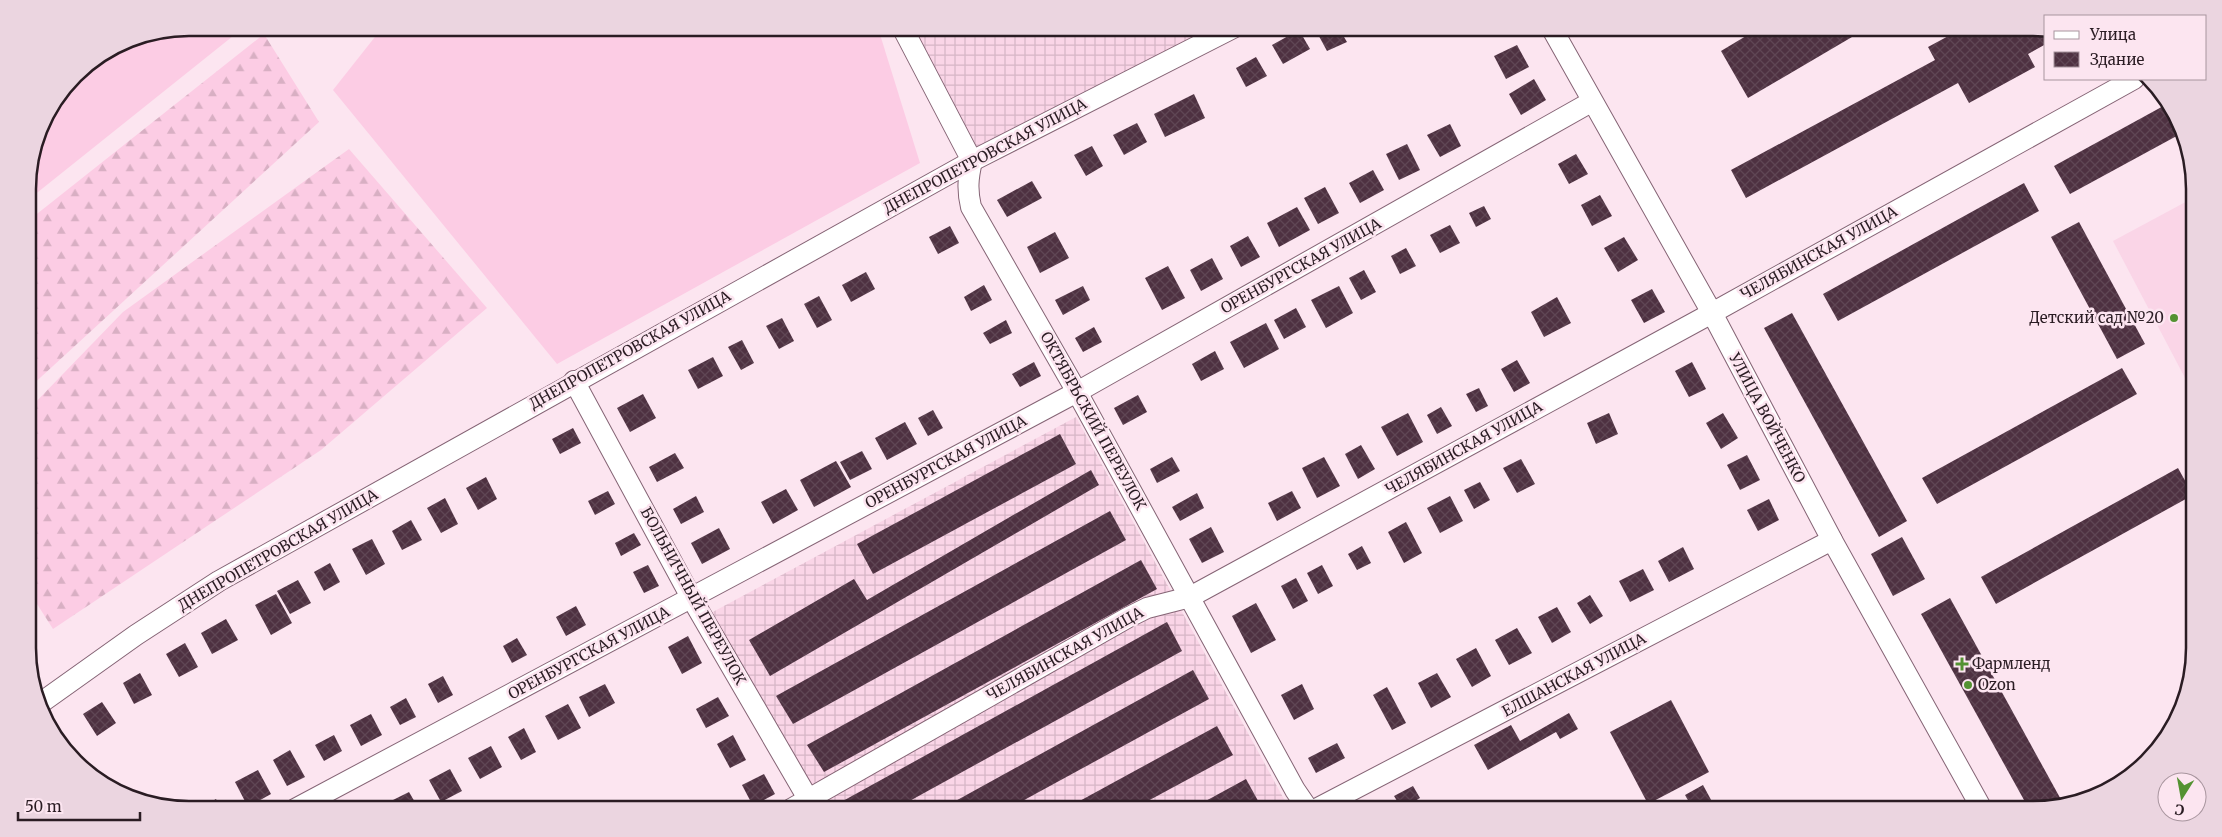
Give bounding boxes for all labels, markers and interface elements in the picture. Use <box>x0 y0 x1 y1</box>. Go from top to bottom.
legend <box>2044 15 2207 80</box>
text: Улица <box>2089 25 2136 44</box>
text: Здание <box>2090 50 2144 69</box>
street label: ДНЕПРОПЕТРОВСКАЯ УЛИЦА <box>880 94 1090 217</box>
street label: ЧЕЛЯБИНСКАЯ УЛИЦА <box>1737 201 1901 304</box>
street label: ОРЕНБУРГСКАЯ УЛИЦА <box>1217 213 1385 318</box>
street label: ДНЕПРОПЕТРОВСКАЯ УЛИЦА <box>526 286 734 413</box>
place label: Детский сад №20 <box>2029 308 2164 327</box>
marker: Детский сад №20 <box>2168 312 2180 324</box>
street label: ОКТЯБРЬСКИЙ ПЕРЕУЛОК <box>1036 328 1152 514</box>
street label: УЛИЦА ВОЙЧЕНКО <box>1725 348 1811 486</box>
street label: ЧЕЛЯБИНСКАЯ УЛИЦА <box>1382 396 1546 499</box>
street label: ОРЕНБУРГСКАЯ УЛИЦА <box>862 411 1030 512</box>
street label: ДНЕПРОПЕТРОВСКАЯ УЛИЦА <box>175 484 381 615</box>
street label: БОЛЬНИЧНЫЙ ПЕРЕУЛОК <box>637 503 751 688</box>
street label: ОРЕНБУРГСКАЯ УЛИЦА <box>505 602 673 703</box>
street label: ЧЕЛЯБИНСКАЯ УЛИЦА <box>983 602 1147 705</box>
street label: ЕЛШАНСКАЯ УЛИЦА <box>1499 628 1649 721</box>
place label: Фармленд <box>1972 654 2051 673</box>
marker: Фармленд <box>1956 658 1968 670</box>
place label: Ozon <box>1978 675 2016 694</box>
marker: Ozon <box>1962 679 1974 691</box>
north arrow <box>2157 772 2207 822</box>
scale bar <box>18 790 140 822</box>
text: 50 m <box>25 797 62 816</box>
text: С <box>2173 800 2186 819</box>

